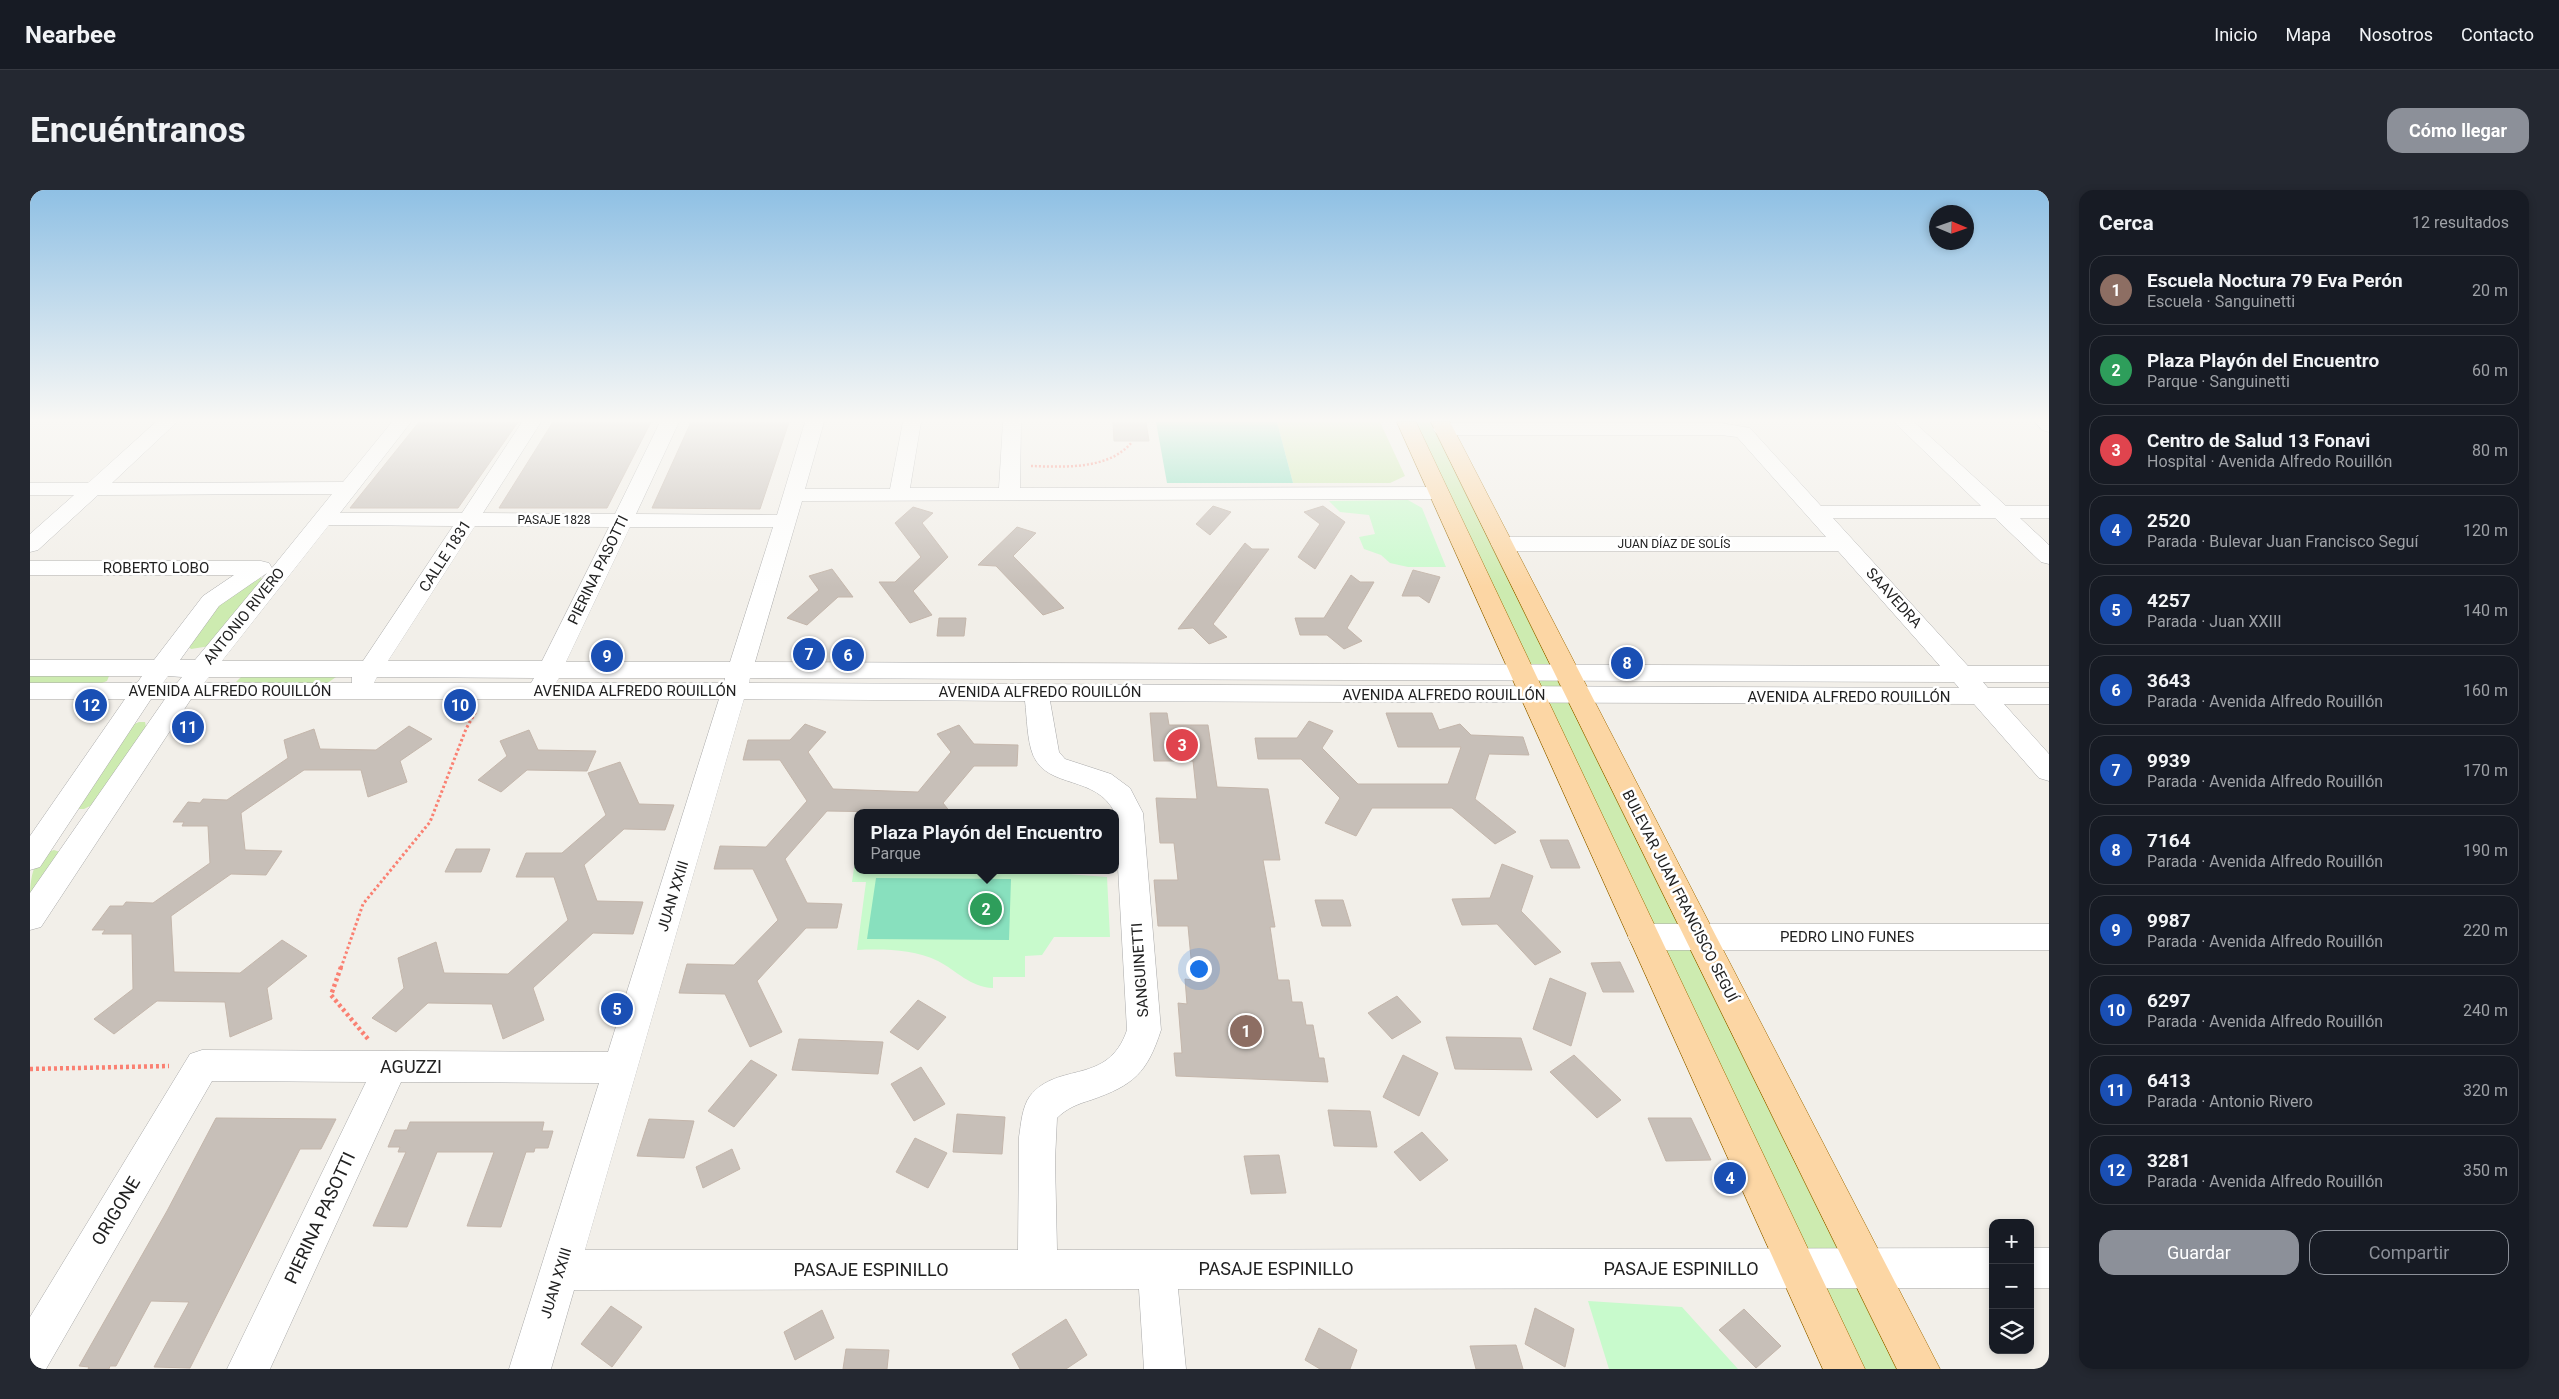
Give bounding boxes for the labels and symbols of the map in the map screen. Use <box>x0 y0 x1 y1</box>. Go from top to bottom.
north arrow <box>1929 205 1974 250</box>
street label: PASAJE 1828 <box>518 513 591 527</box>
street label: PIERINA PASOTTI <box>564 513 632 627</box>
street label: CALLE 1831 <box>415 517 475 595</box>
street label: JUAN DÍAZ DE SOLÍS <box>1618 536 1730 551</box>
street label: ROBERTO LOBO <box>103 559 209 577</box>
street label: ANTONIO RIVERO <box>200 564 288 668</box>
street label: SAAVEDRA <box>1862 564 1926 632</box>
pin: 7 <box>793 635 825 673</box>
pin: 6 <box>832 636 864 674</box>
pin: 9 <box>591 637 623 675</box>
pin: 8 <box>1611 644 1643 682</box>
street label: AVENIDA ALFREDO ROUILLÓN <box>128 682 332 700</box>
street label: AVENIDA ALFREDO ROUILLÓN <box>533 682 737 700</box>
street label: AVENIDA ALFREDO ROUILLÓN <box>938 683 1142 701</box>
pin: 12 <box>75 686 107 724</box>
pin: 10 <box>444 686 476 724</box>
street label: AVENIDA ALFREDO ROUILLÓN <box>1342 686 1546 704</box>
street label: AVENIDA ALFREDO ROUILLÓN <box>1747 688 1951 706</box>
pin: 11 <box>172 708 204 746</box>
pin: 3 <box>1166 726 1198 764</box>
street label: BULEVAR JUAN FRANCISCO SEGUÍ <box>1619 787 1742 1006</box>
street label: JUAN XXIII <box>654 858 692 934</box>
pin: 2 <box>970 890 1002 928</box>
street label: SANGUINETTI <box>1128 922 1152 1018</box>
street label: PEDRO LINO FUNES <box>1780 928 1914 946</box>
your location <box>1186 956 1212 982</box>
pin: 5 <box>601 990 633 1028</box>
pin: 1 <box>1230 1012 1262 1050</box>
street label: AGUZZI <box>380 1056 442 1077</box>
street label: PIERINA PASOTTI <box>280 1149 359 1287</box>
pin: 4 <box>1714 1159 1746 1197</box>
street label: ORIGONE <box>87 1173 144 1249</box>
street label: JUAN XXIII <box>537 1245 575 1321</box>
street label: PASAJE ESPINILLO <box>1198 1258 1354 1279</box>
street label: PASAJE ESPINILLO <box>1603 1258 1759 1279</box>
street label: PASAJE ESPINILLO <box>793 1259 949 1280</box>

